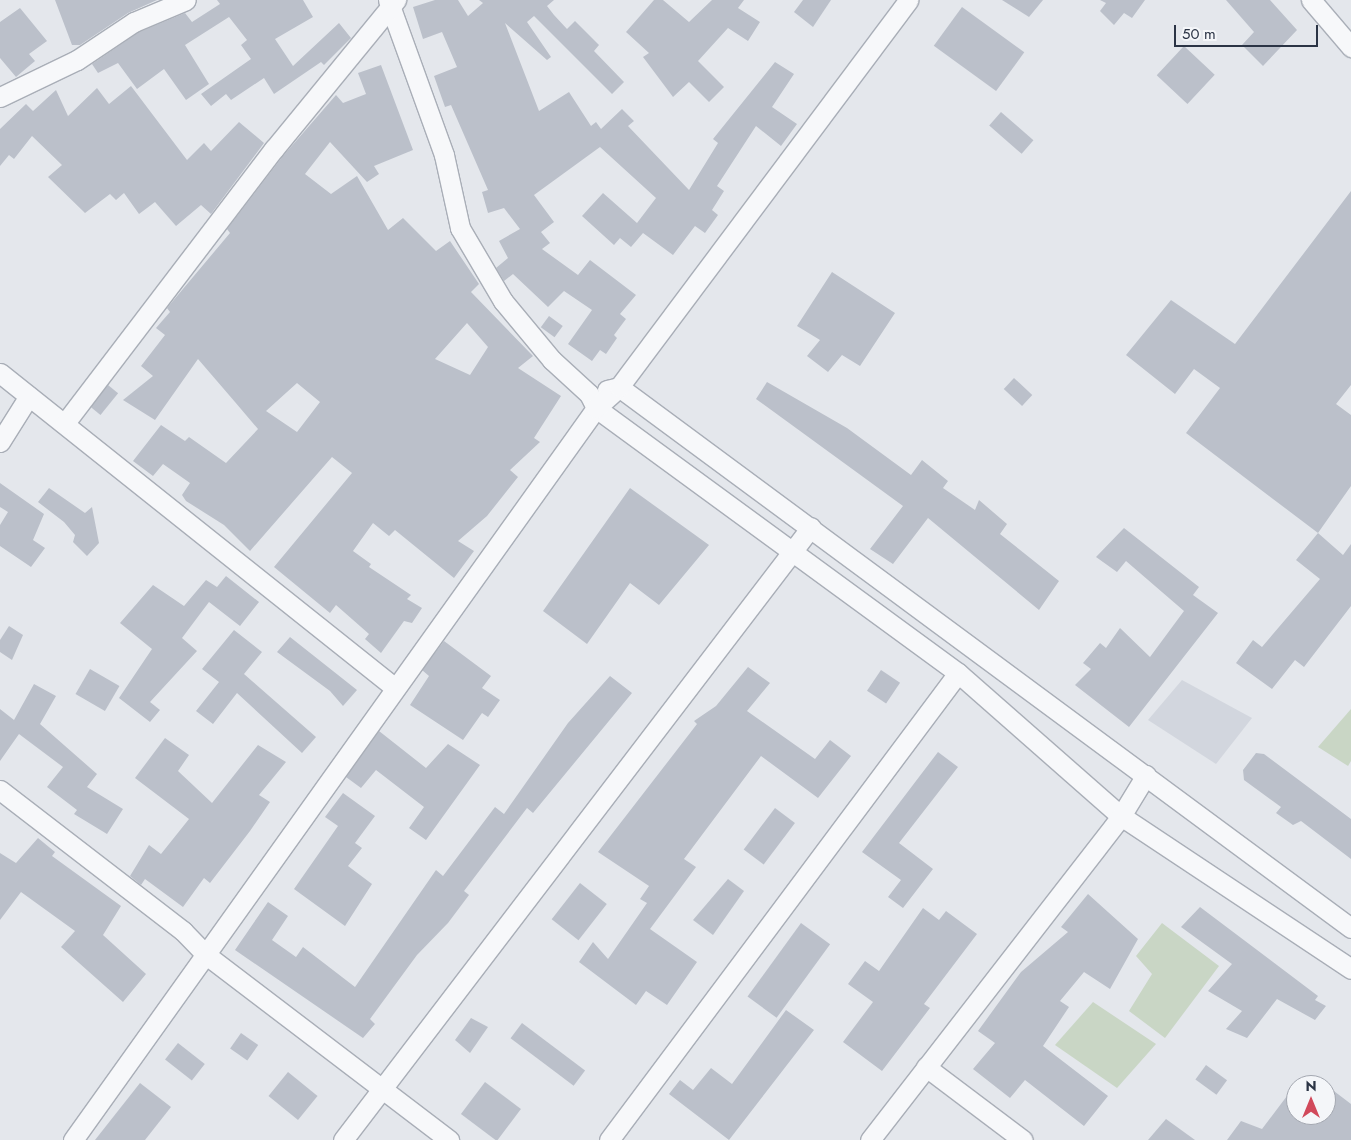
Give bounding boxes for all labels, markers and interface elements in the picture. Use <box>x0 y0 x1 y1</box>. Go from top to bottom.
scale bar <box>1176 15 1320 47</box>
text: 50 m <box>1182 23 1216 45</box>
north arrow <box>1286 1075 1336 1125</box>
text: N <box>1305 1076 1317 1096</box>

